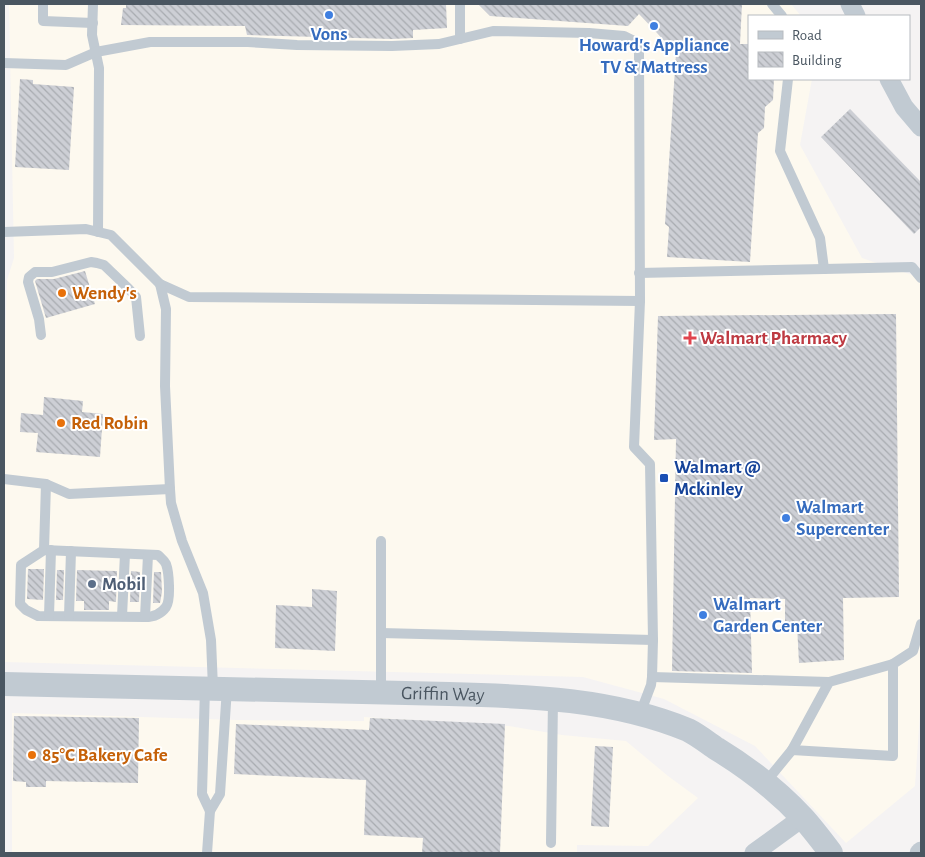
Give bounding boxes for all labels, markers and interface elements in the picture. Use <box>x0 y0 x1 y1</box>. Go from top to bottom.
marker: Vons <box>323 9 335 21</box>
legend <box>748 15 910 80</box>
marker: Howard's Appliance TV & Mattress <box>648 20 660 32</box>
place label: Vons <box>311 25 347 44</box>
text: Road <box>792 28 822 43</box>
place label: Howard's Appliance TV & Mattress <box>579 36 729 77</box>
text: Building <box>792 53 842 68</box>
place label: Wendy's <box>72 284 137 303</box>
marker: Wendy's <box>56 287 68 299</box>
place label: Walmart Pharmacy <box>700 329 848 348</box>
marker: Walmart Pharmacy <box>684 332 696 344</box>
place label: Red Robin <box>71 414 148 433</box>
marker: Red Robin <box>55 417 67 429</box>
place label: Walmart @ Mckinley <box>674 458 761 499</box>
marker: Walmart @ Mckinley <box>658 472 670 484</box>
place label: Walmart Supercenter <box>796 498 889 539</box>
marker: Walmart Supercenter <box>780 512 792 524</box>
place label: Mobil <box>102 575 146 594</box>
marker: Mobil <box>86 578 98 590</box>
place label: Walmart Garden Center <box>713 595 822 636</box>
marker: Walmart Garden Center <box>697 609 709 621</box>
street label: Griffin Way <box>401 683 485 705</box>
place label: 85°C Bakery Cafe <box>42 746 168 765</box>
marker: 85°C Bakery Cafe <box>26 749 38 761</box>

